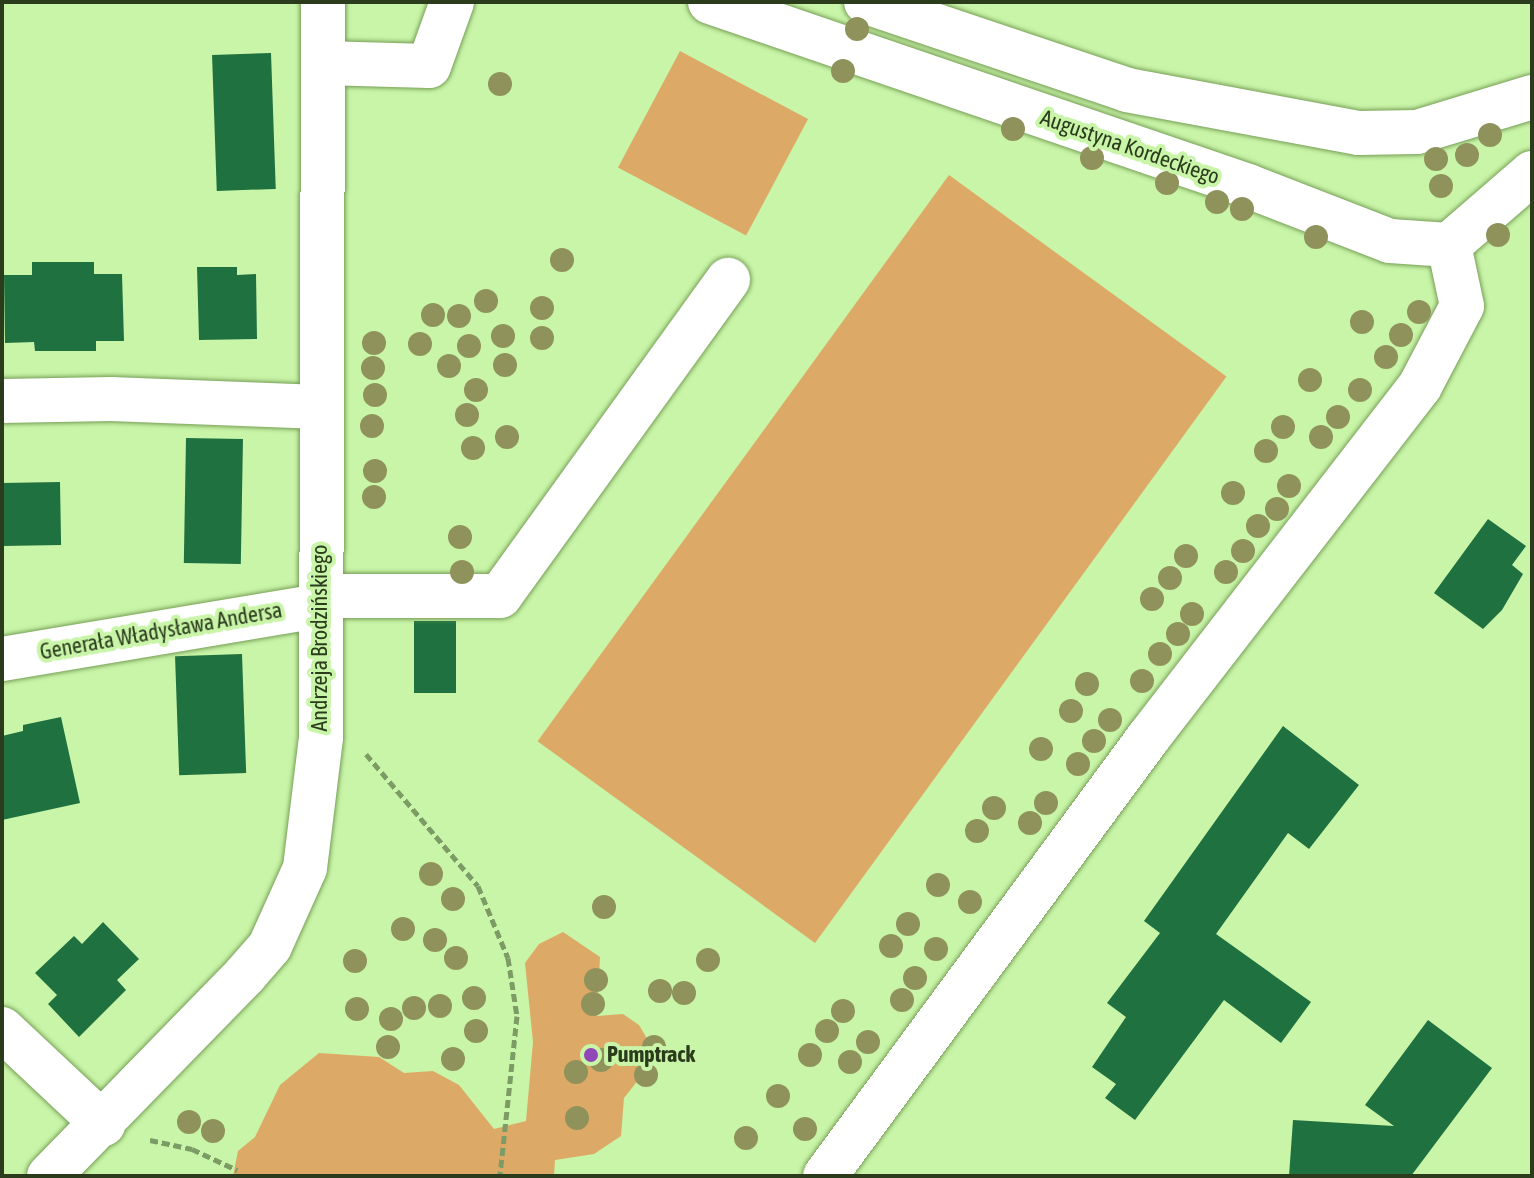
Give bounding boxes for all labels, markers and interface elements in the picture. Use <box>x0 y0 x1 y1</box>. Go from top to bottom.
street label: Augustyna Kordeckiego <box>1037 104 1223 190</box>
street label: Andrzeja Brodzińskiego <box>307 545 333 731</box>
street label: Generała Władysława Andersa <box>38 597 284 665</box>
place label: Pumptrack <box>607 1042 695 1068</box>
marker: Pumptrack <box>582 1046 600 1064</box>

